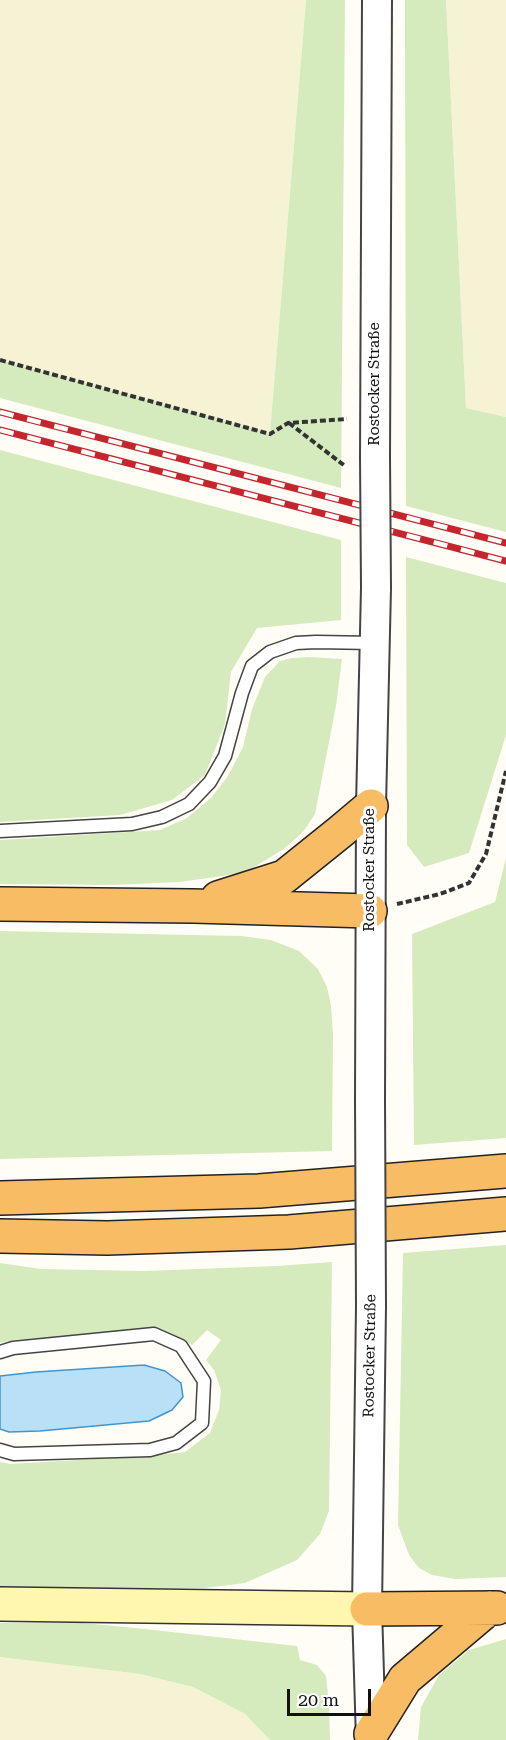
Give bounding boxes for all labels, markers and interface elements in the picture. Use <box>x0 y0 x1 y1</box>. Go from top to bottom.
street label: Rostocker Straße <box>366 322 384 446</box>
street label: Rostocker Straße <box>361 808 379 932</box>
street label: Rostocker Straße <box>360 1294 380 1418</box>
scale bar <box>290 1677 374 1715</box>
text: 20 m <box>298 1689 339 1710</box>

